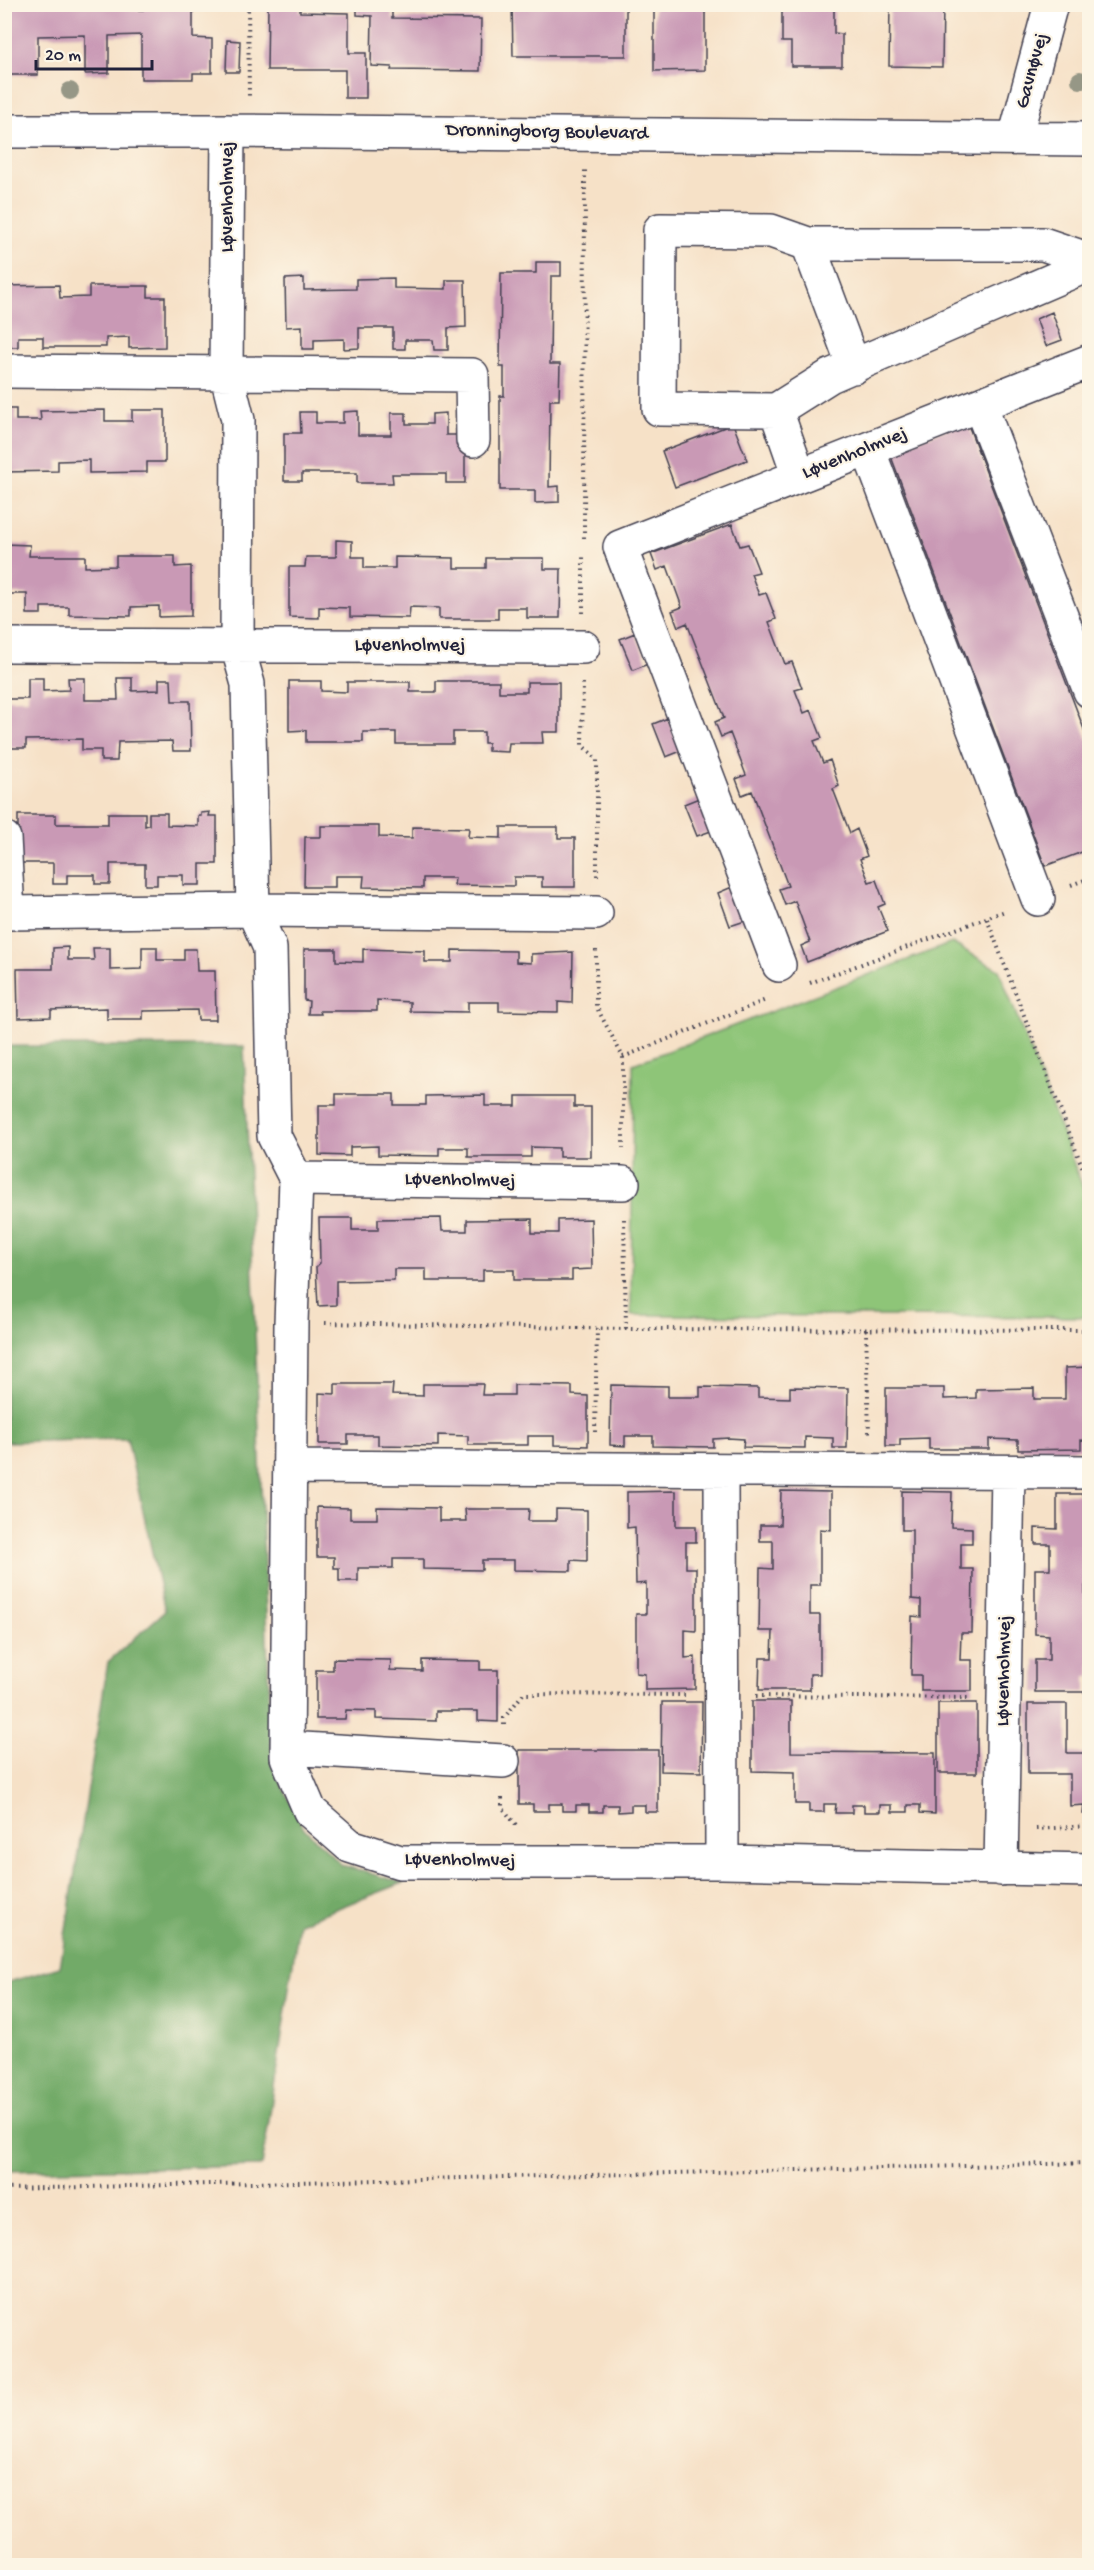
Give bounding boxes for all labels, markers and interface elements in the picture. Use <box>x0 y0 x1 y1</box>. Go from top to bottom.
street label: Gavnøvej <box>1012 31 1054 111</box>
scale bar <box>36 33 152 71</box>
text: 20 m <box>45 46 81 67</box>
street label: Dronningborg Boulevard <box>444 120 651 146</box>
street label: Løvenholmvej <box>217 141 240 253</box>
street label: Løvenholmvej <box>799 423 911 485</box>
street label: Løvenholmvej <box>354 635 466 658</box>
street label: Løvenholmvej <box>404 1169 516 1193</box>
street label: Løvenholmvej <box>993 1615 1017 1727</box>
street label: Løvenholmvej <box>404 1849 516 1873</box>

